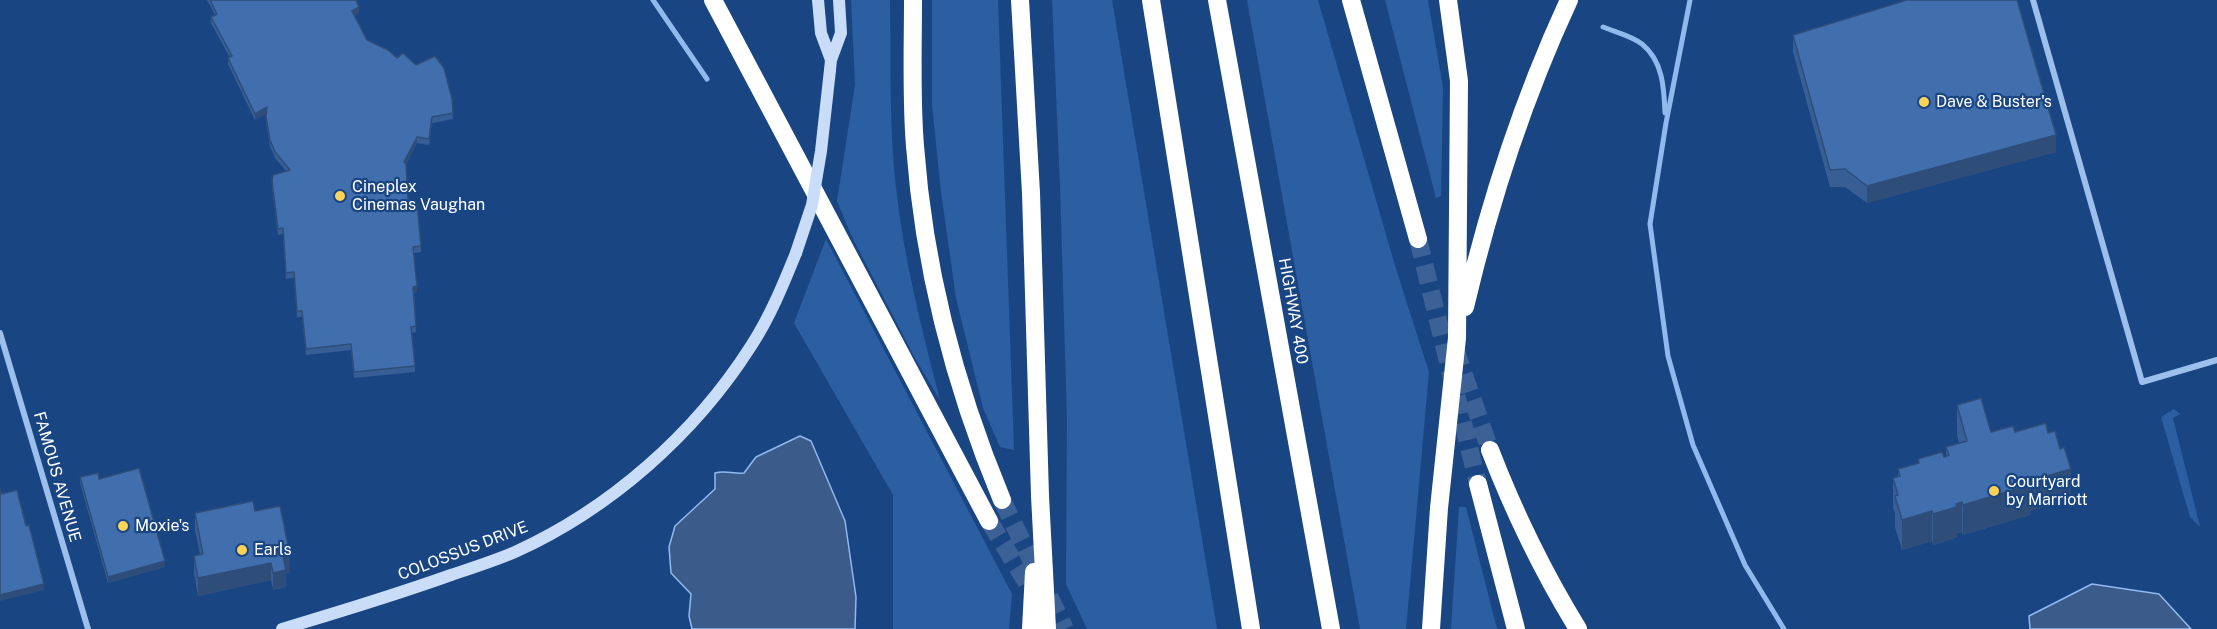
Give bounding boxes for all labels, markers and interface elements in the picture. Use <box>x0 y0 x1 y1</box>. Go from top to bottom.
place label: Dave & Buster's <box>1936 92 2052 112</box>
marker: Dave & Buster's <box>1917 95 1931 109</box>
place label: Cineplex Cinemas Vaughan <box>352 177 485 215</box>
marker: Cineplex Cinemas Vaughan <box>333 189 347 203</box>
street label: HIGHWAY 400 <box>1274 256 1312 366</box>
street label: FAMOUS AVENUE <box>29 410 85 544</box>
place label: Courtyard by Marriott <box>2006 472 2088 510</box>
marker: Courtyard by Marriott <box>1987 484 2001 498</box>
place label: Moxie's <box>135 516 189 536</box>
street label: COLOSSUS DRIVE <box>395 517 531 585</box>
marker: Moxie's <box>116 519 130 533</box>
place label: Earls <box>254 540 292 560</box>
marker: Earls <box>235 543 249 557</box>

